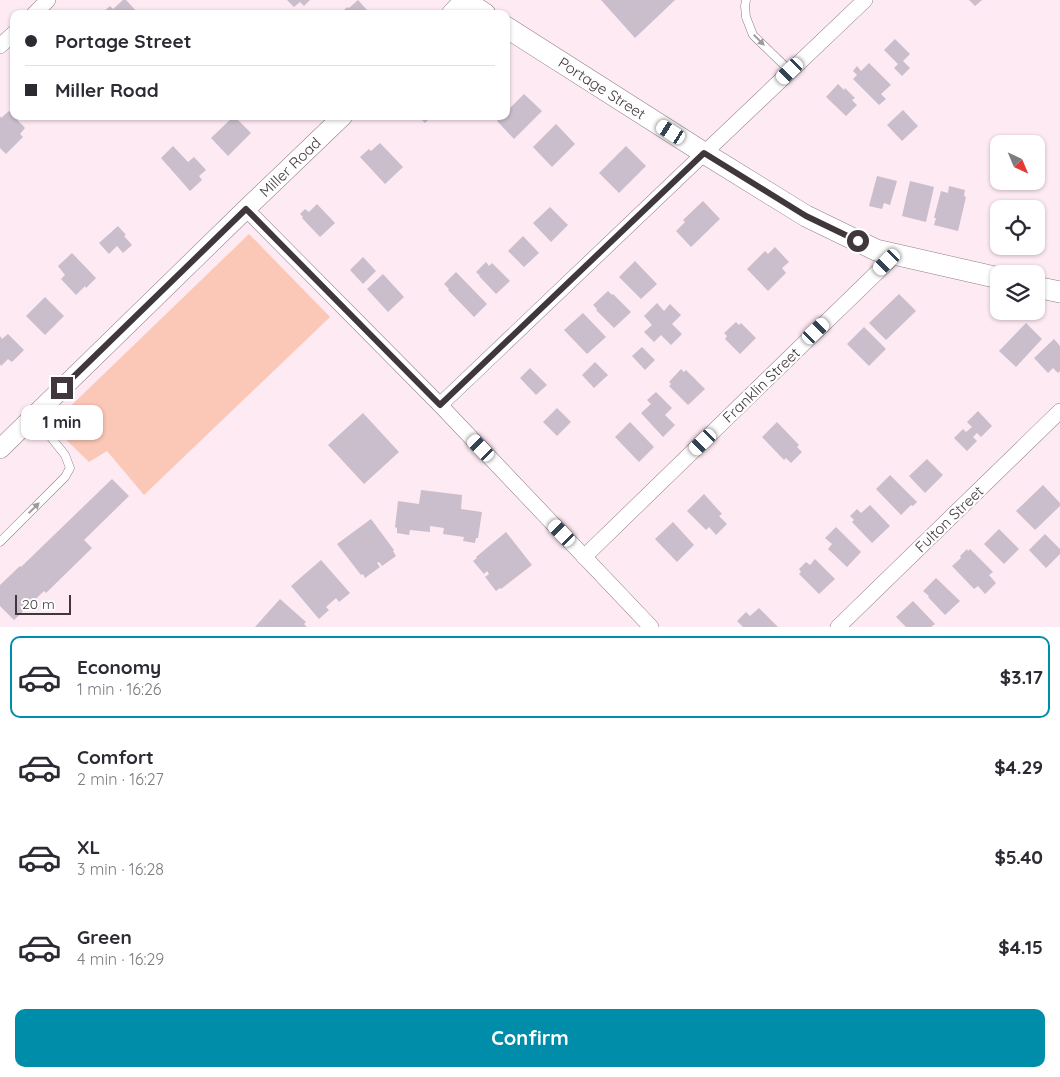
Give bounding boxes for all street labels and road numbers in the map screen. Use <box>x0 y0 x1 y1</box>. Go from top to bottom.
street label: Portage Street <box>555 53 649 123</box>
street label: Miller Road <box>255 133 325 201</box>
street label: Franklin Street <box>718 343 804 427</box>
street label: Fulton Street <box>911 482 987 556</box>

